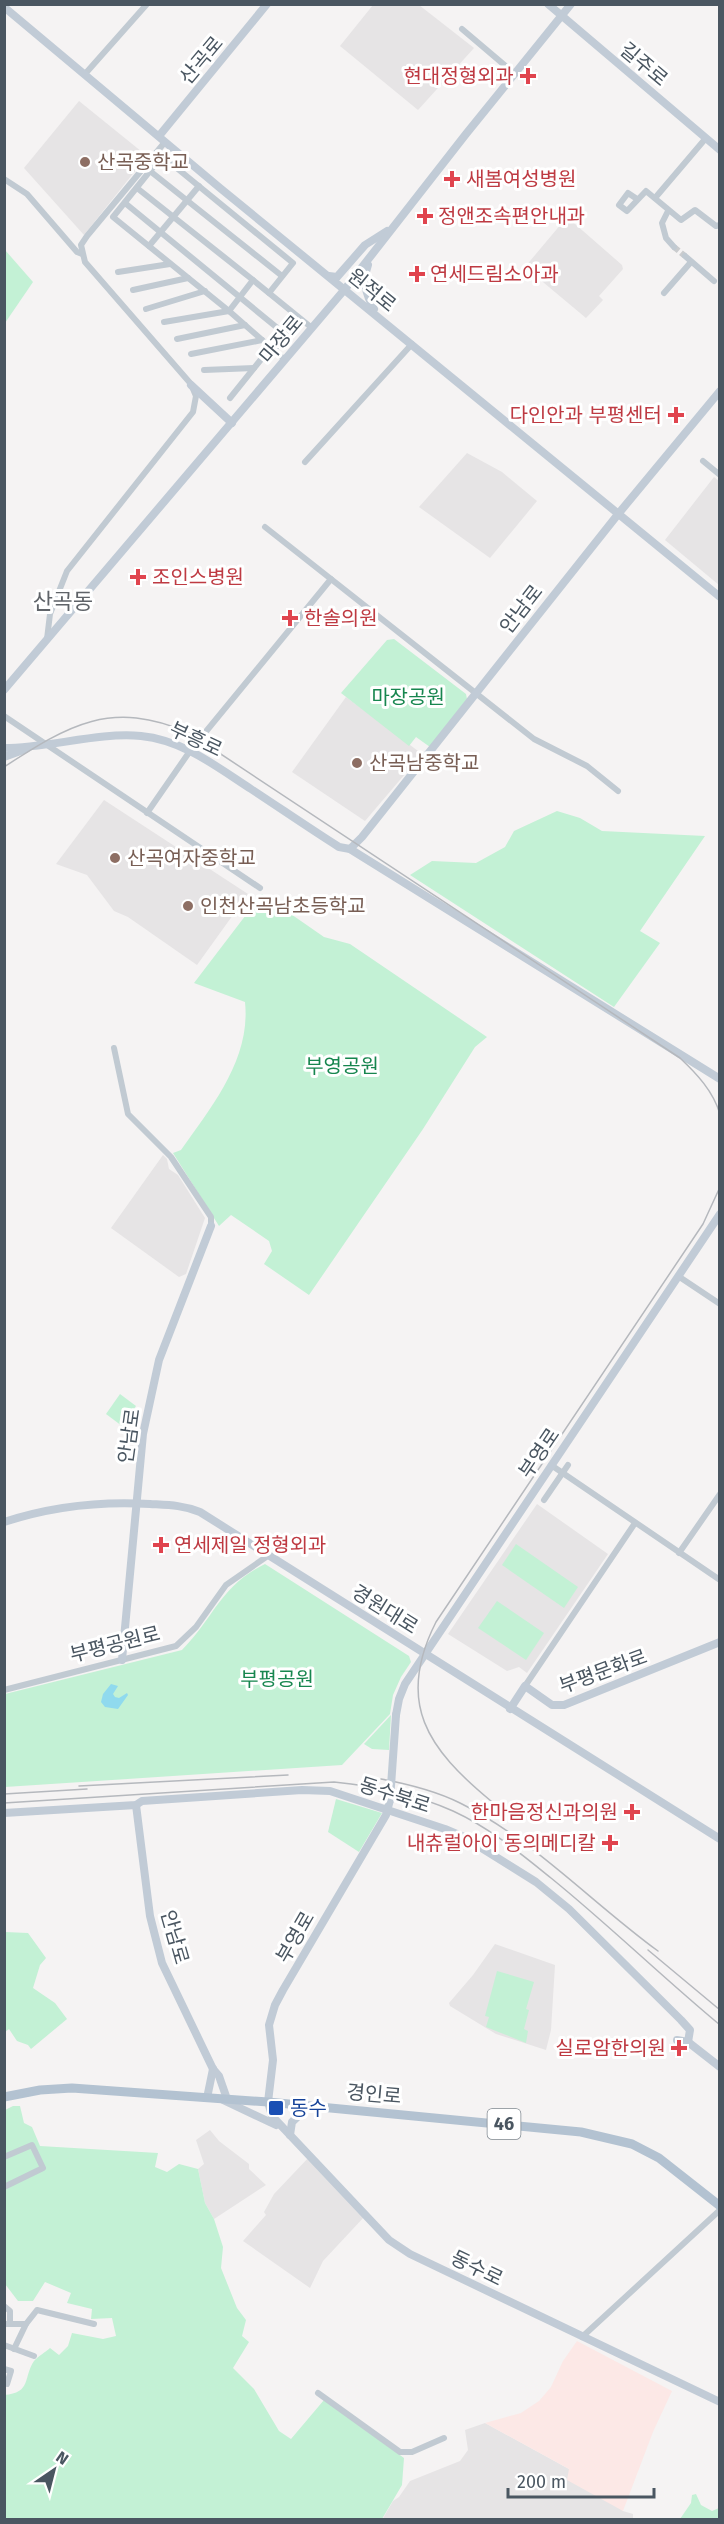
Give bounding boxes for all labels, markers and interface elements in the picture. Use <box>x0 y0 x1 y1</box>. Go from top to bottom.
street label: 산곡로 <box>174 31 228 89</box>
street label: 길주로 <box>615 37 673 91</box>
place label: 현대정형외과 <box>404 64 514 88</box>
marker: 현대정형외과 <box>519 67 537 85</box>
place label: 산곡중학교 <box>97 150 189 174</box>
marker: 산곡중학교 <box>78 155 92 169</box>
place label: 새봄여성병원 <box>466 167 576 191</box>
marker: 새봄여성병원 <box>443 170 461 188</box>
place label: 정앤조속편안내과 <box>438 204 585 228</box>
marker: 정앤조속편안내과 <box>416 207 434 225</box>
place label: 연세드림소아과 <box>430 262 559 286</box>
street label: 원적로 <box>343 263 401 317</box>
marker: 연세드림소아과 <box>408 265 426 283</box>
street label: 마장로 <box>254 310 308 368</box>
place label: 다인안과 부평센터 <box>510 403 662 427</box>
marker: 다인안과 부평센터 <box>667 406 685 424</box>
place label: 조인스병원 <box>152 565 244 589</box>
marker: 조인스병원 <box>129 568 147 586</box>
street label: 안남로 <box>495 580 547 638</box>
district label: 산곡동 <box>33 588 93 615</box>
place label: 한솔의원 <box>304 606 378 630</box>
marker: 한솔의원 <box>281 609 299 627</box>
park label: 마장공원 <box>371 685 445 709</box>
street label: 부흥로 <box>166 716 226 762</box>
place label: 산곡남중학교 <box>369 751 479 775</box>
marker: 산곡남중학교 <box>350 756 364 770</box>
place label: 산곡여자중학교 <box>127 846 256 870</box>
marker: 산곡여자중학교 <box>108 851 122 865</box>
place label: 인천산곡남초등학교 <box>200 894 366 918</box>
marker: 인천산곡남초등학교 <box>181 899 195 913</box>
park label: 부영공원 <box>305 1054 379 1078</box>
street label: 안남로 <box>113 1407 145 1465</box>
street label: 부영로 <box>514 1423 564 1483</box>
place label: 연세제일 정형외과 <box>174 1533 327 1557</box>
marker: 연세제일 정형외과 <box>152 1536 170 1554</box>
street label: 경원대로 <box>347 1579 423 1639</box>
street label: 부평공원로 <box>67 1621 163 1667</box>
street label: 부평문화로 <box>556 1644 650 1698</box>
park label: 부평공원 <box>240 1667 314 1691</box>
street label: 동수북로 <box>356 1772 434 1818</box>
place label: 한마음정신과의원 <box>471 1800 618 1824</box>
marker: 한마음정신과의원 <box>623 1803 641 1821</box>
place label: 내츄럴아이 동의메디칼 <box>407 1831 596 1855</box>
marker: 내츄럴아이 동의메디칼 <box>601 1834 619 1852</box>
street label: 안남로 <box>156 1907 194 1967</box>
street label: 부영로 <box>271 1907 319 1967</box>
place label: 실로암한의원 <box>556 2036 666 2060</box>
marker: 실로암한의원 <box>670 2039 688 2057</box>
street label: 경인로 <box>345 2080 403 2108</box>
place label: 동수 <box>290 2096 327 2120</box>
marker: 동수 <box>267 2099 285 2117</box>
road number: 46 <box>488 2109 520 2139</box>
street label: 동수로 <box>447 2245 507 2291</box>
north arrow <box>24 2440 84 2500</box>
text: N <box>53 2447 72 2469</box>
scale bar <box>508 2461 654 2499</box>
text: 200 m <box>517 2471 566 2493</box>

